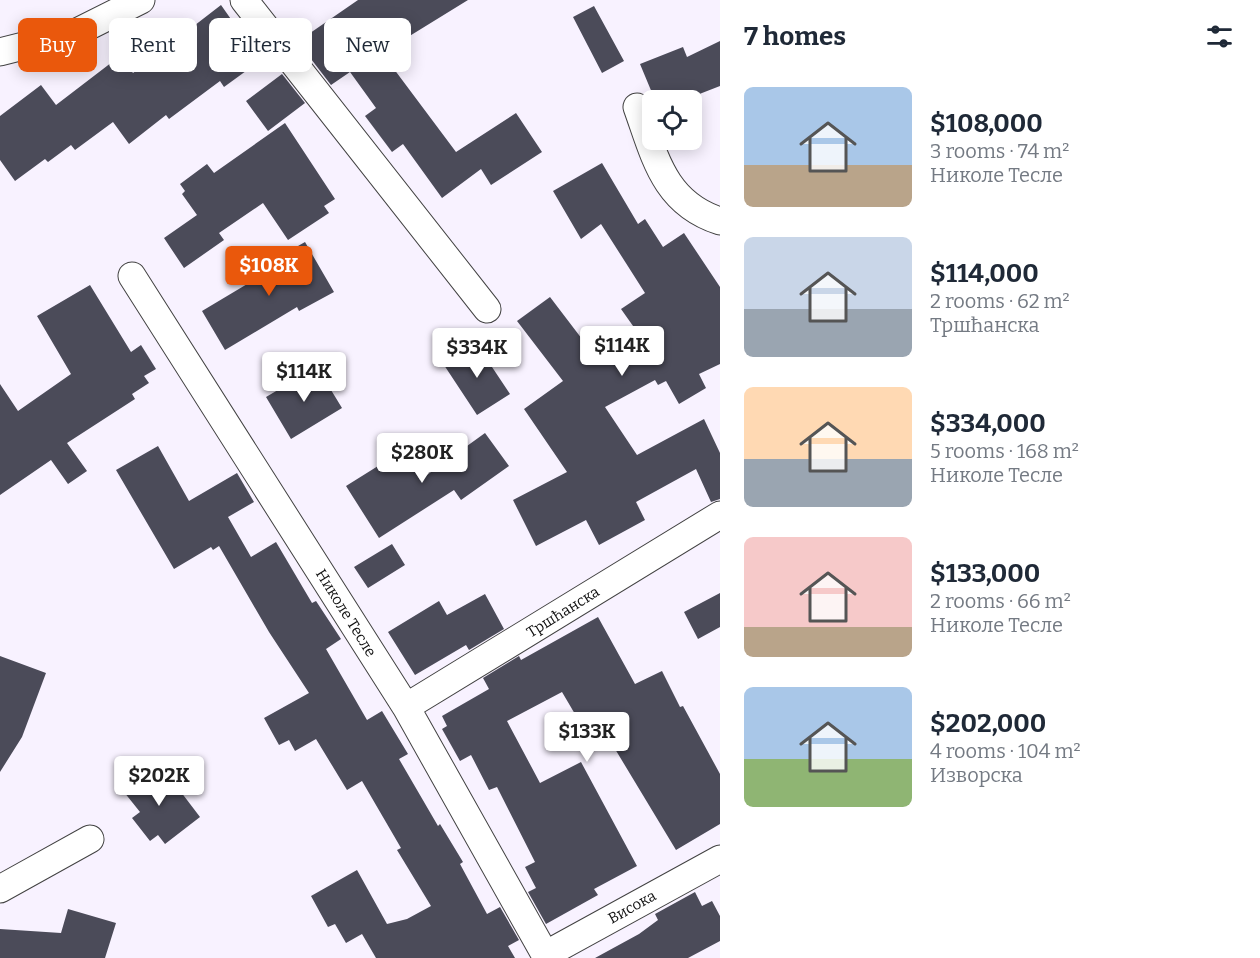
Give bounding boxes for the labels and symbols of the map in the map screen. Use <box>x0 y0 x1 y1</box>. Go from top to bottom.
pin: $108K <box>227 246 311 297</box>
pin: $114K <box>580 326 664 377</box>
pin: $334K <box>435 328 519 379</box>
pin: $114K <box>262 352 346 403</box>
pin: $280K <box>380 433 464 484</box>
street label: Николе Тесле <box>312 566 380 660</box>
street label: Тршћанска <box>523 583 603 641</box>
pin: $133K <box>545 712 629 763</box>
pin: $202K <box>117 756 201 807</box>
street label: Висока <box>605 887 659 927</box>

